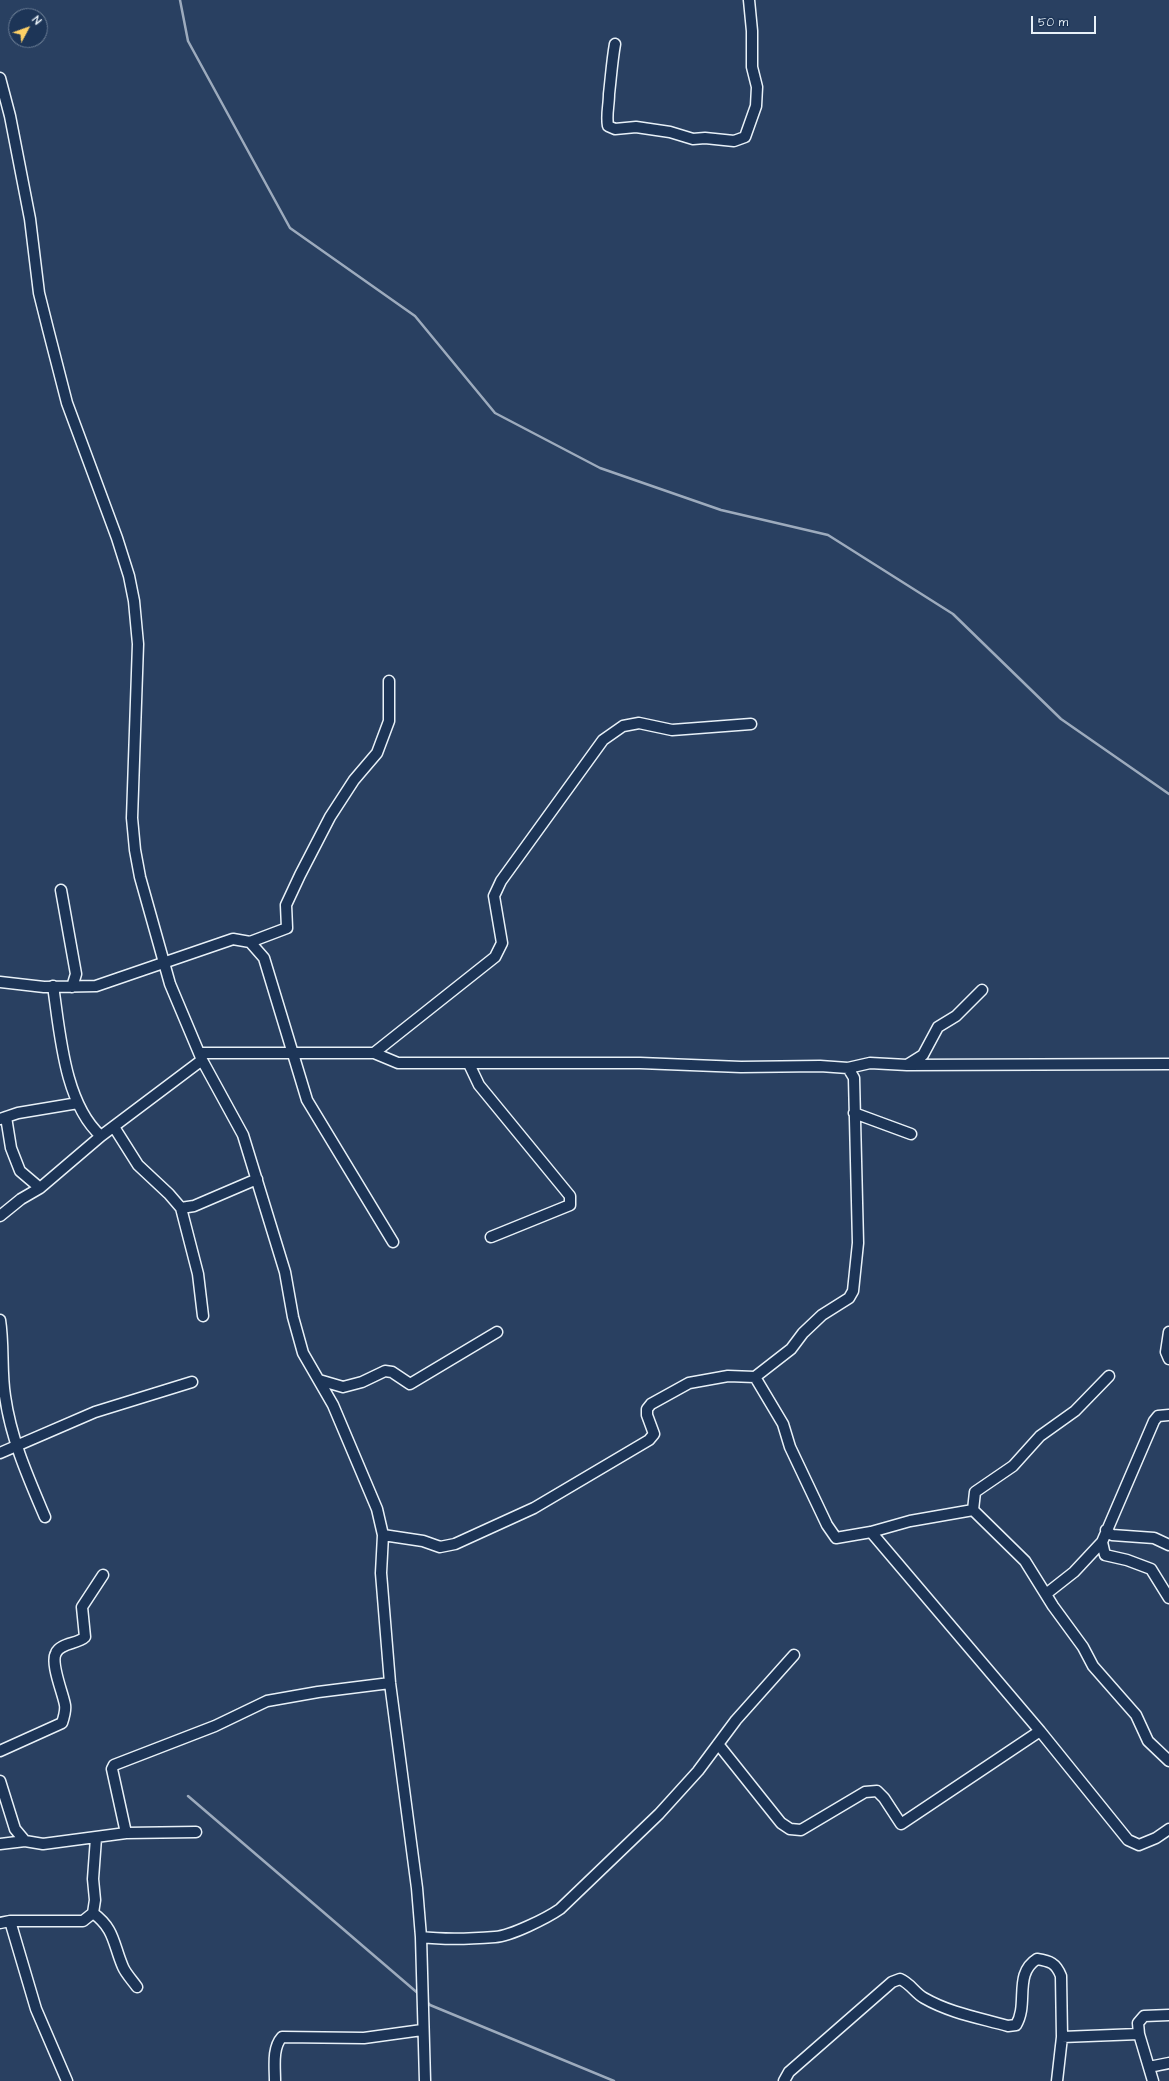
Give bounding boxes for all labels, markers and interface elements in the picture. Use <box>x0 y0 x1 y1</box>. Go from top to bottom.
north arrow <box>8 8 48 48</box>
scale bar <box>1033 8 1098 34</box>
text: N <box>29 13 45 28</box>
text: 50 m <box>1038 14 1068 31</box>

